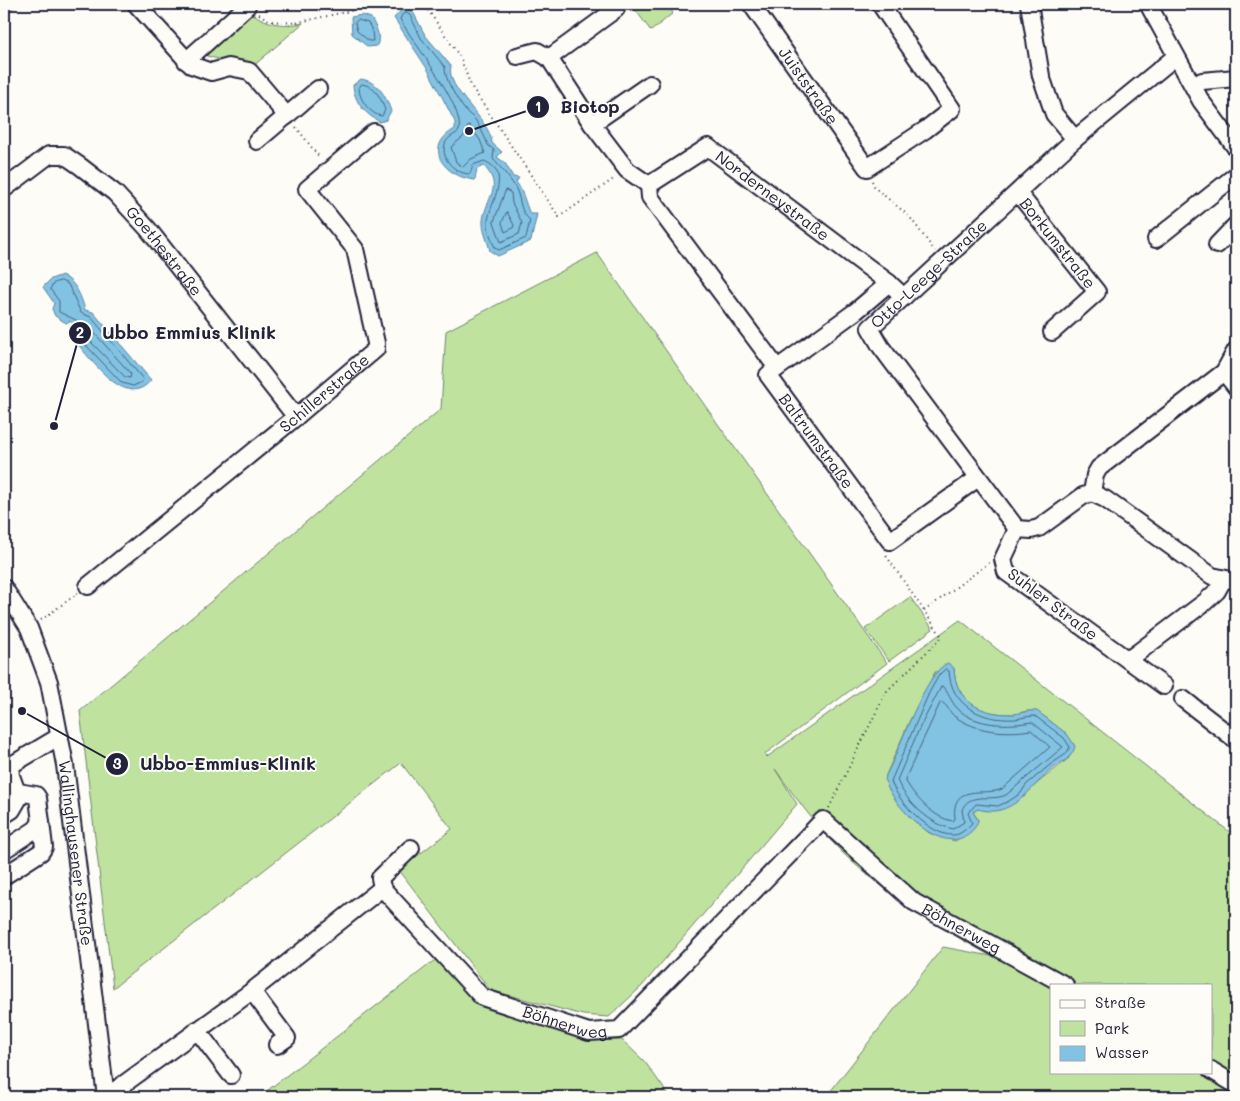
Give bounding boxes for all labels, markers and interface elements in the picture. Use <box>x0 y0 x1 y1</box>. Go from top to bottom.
street label: Juiststraße <box>775 42 844 128</box>
callout: Biotop <box>525 90 629 123</box>
text: Biotop <box>560 94 620 118</box>
text: 1 <box>535 96 541 116</box>
street label: Norderneystraße <box>712 145 834 245</box>
street label: Borkumstraße <box>1016 193 1101 292</box>
street label: Goethestraße <box>122 201 208 300</box>
street label: Otto-Leege-Straße <box>866 214 991 333</box>
callout: Ubbo Emmius Klinik <box>67 316 286 349</box>
text: Ubbo Emmius Klinik <box>102 320 276 344</box>
text: 2 <box>76 322 84 342</box>
street label: Schillerstraße <box>275 349 373 437</box>
street label: Baltrumstraße <box>775 389 859 493</box>
street label: Suhler Straße <box>1004 563 1103 644</box>
callout: Ubbo-Emmius-Klinik <box>105 748 326 781</box>
text: Ubbo-Emmius-Klinik <box>140 751 316 775</box>
text: 3 <box>112 753 122 773</box>
street label: Wallinghausener Straße <box>55 759 98 947</box>
street label: Böhnerweg <box>919 898 1005 958</box>
legend <box>1050 984 1212 1074</box>
text: Straße <box>1095 992 1146 1012</box>
street label: Böhnerweg <box>520 1000 608 1042</box>
text: Park <box>1095 1018 1129 1038</box>
text: Wasser <box>1095 1042 1149 1062</box>

